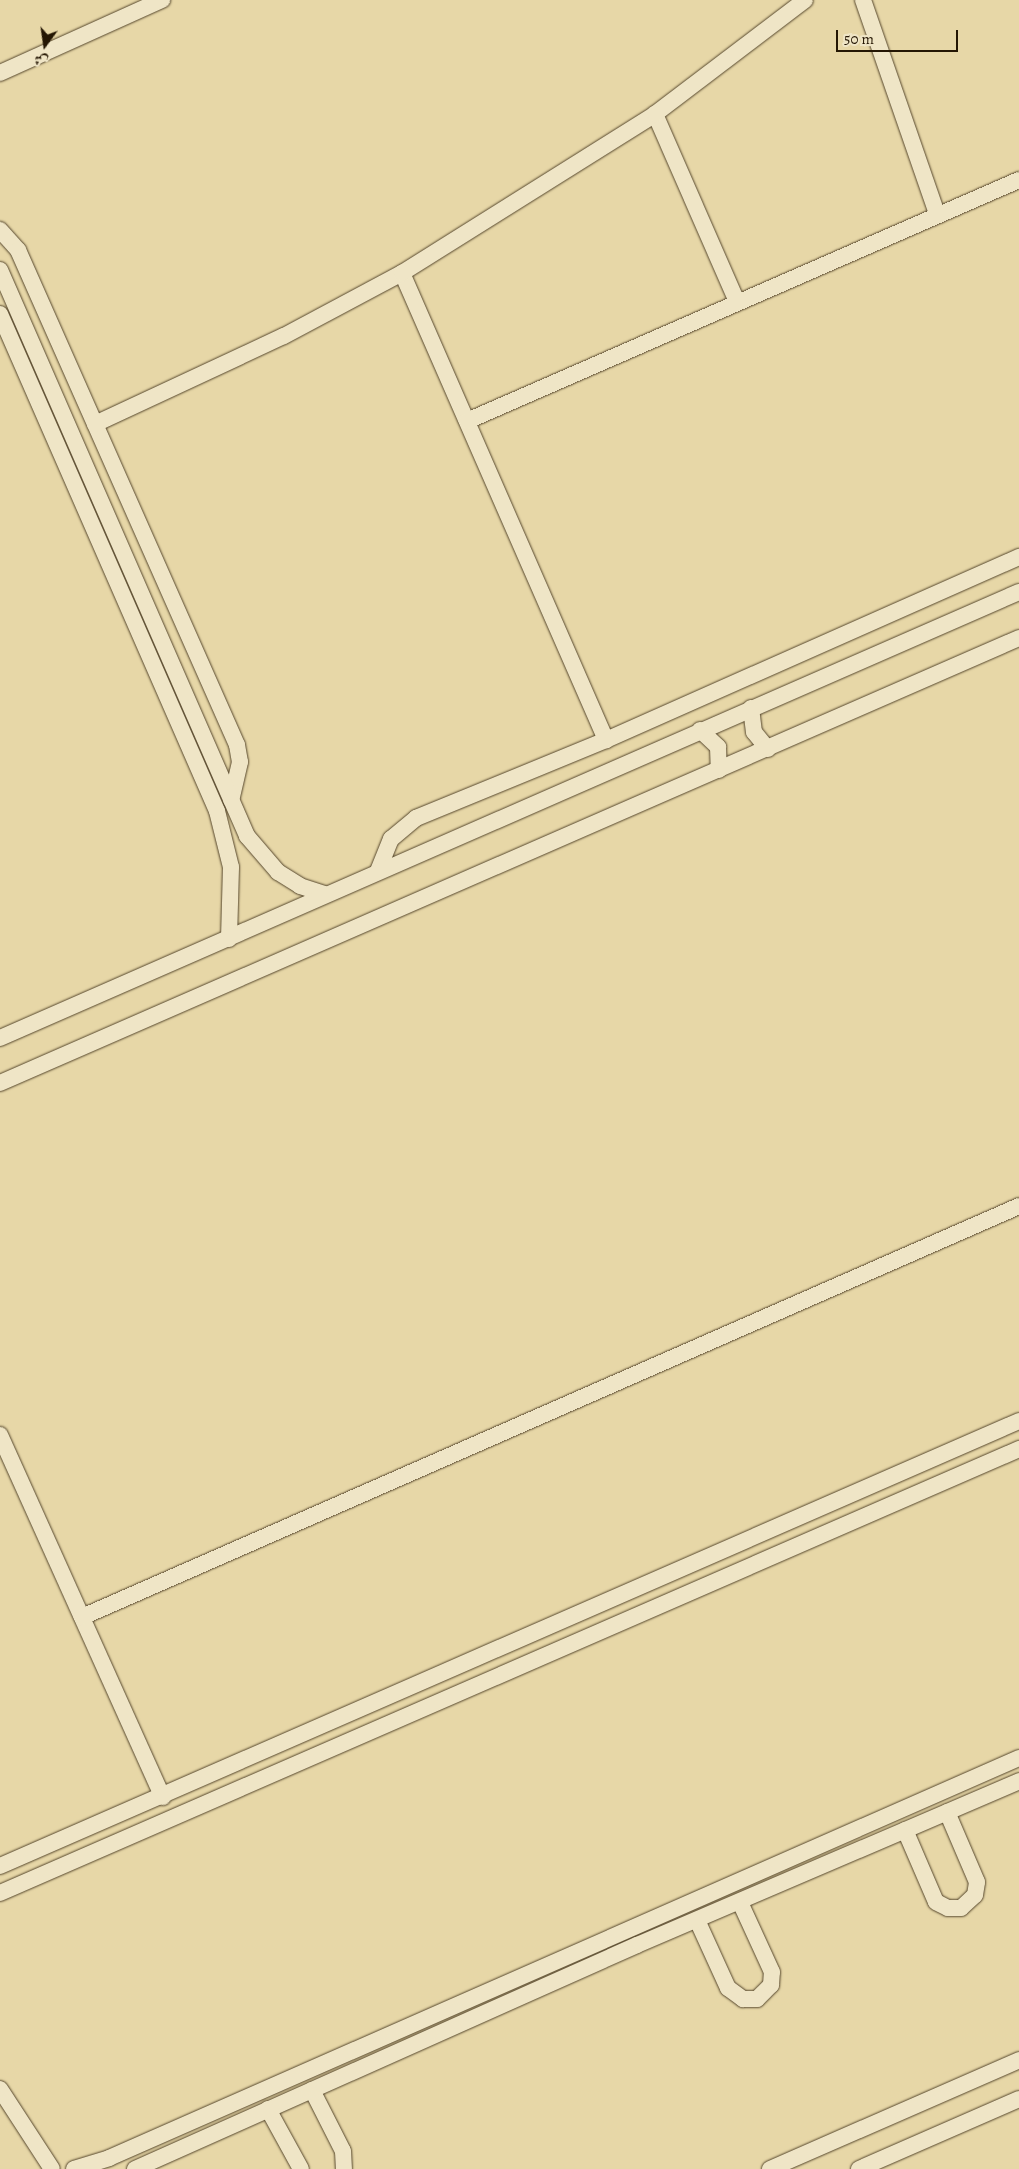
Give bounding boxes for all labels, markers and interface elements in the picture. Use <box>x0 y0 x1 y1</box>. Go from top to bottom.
north arrow <box>20 20 70 70</box>
scale bar <box>839 20 962 52</box>
text: 50 m <box>844 29 874 49</box>
text: ش <box>32 49 50 71</box>

